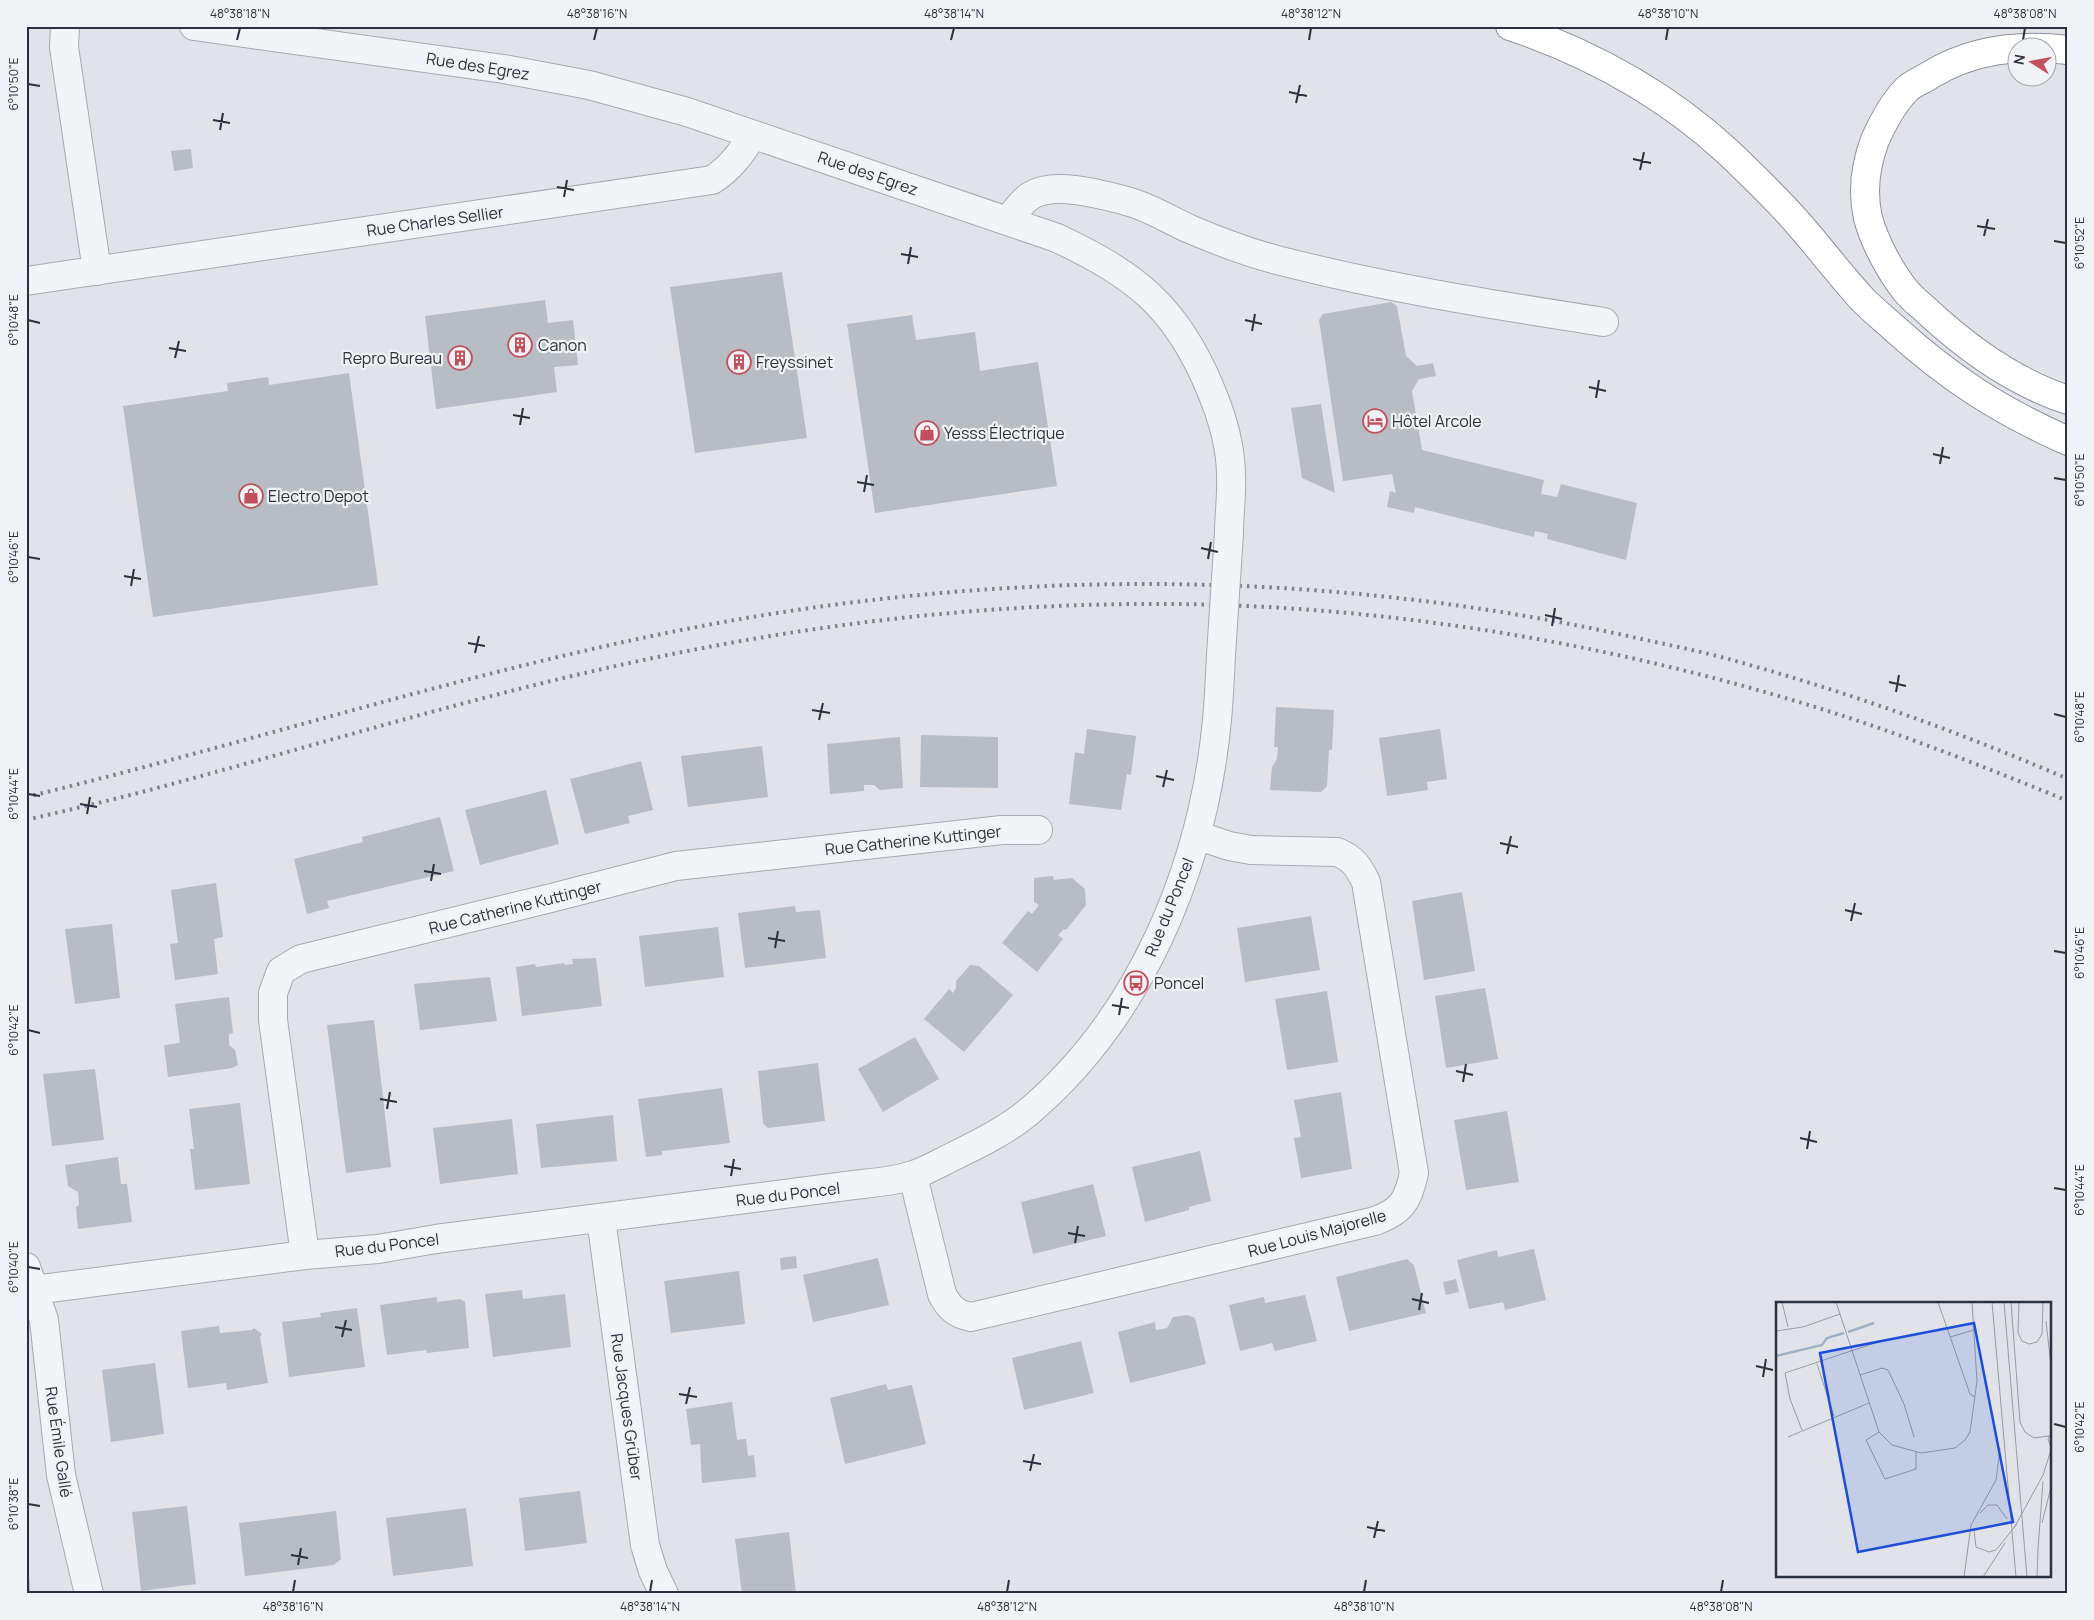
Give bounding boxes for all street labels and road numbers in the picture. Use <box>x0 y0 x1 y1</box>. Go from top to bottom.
street label: Rue des Egrez <box>425 47 531 85</box>
street label: Rue des Egrez <box>815 146 921 200</box>
street label: Rue Charles Sellier <box>365 200 505 241</box>
street label: Rue Catherine Kuttinger <box>824 820 1003 860</box>
street label: Rue du Poncel <box>1139 854 1199 960</box>
street label: Rue Catherine Kuttinger <box>426 875 604 939</box>
street label: Rue du Poncel <box>735 1177 841 1211</box>
street label: Rue Louis Majorelle <box>1245 1204 1389 1262</box>
street label: Rue du Poncel <box>334 1228 440 1262</box>
street label: Rue Jacques Grüber <box>606 1332 648 1482</box>
street label: Rue Émile Gallé <box>40 1385 78 1499</box>

